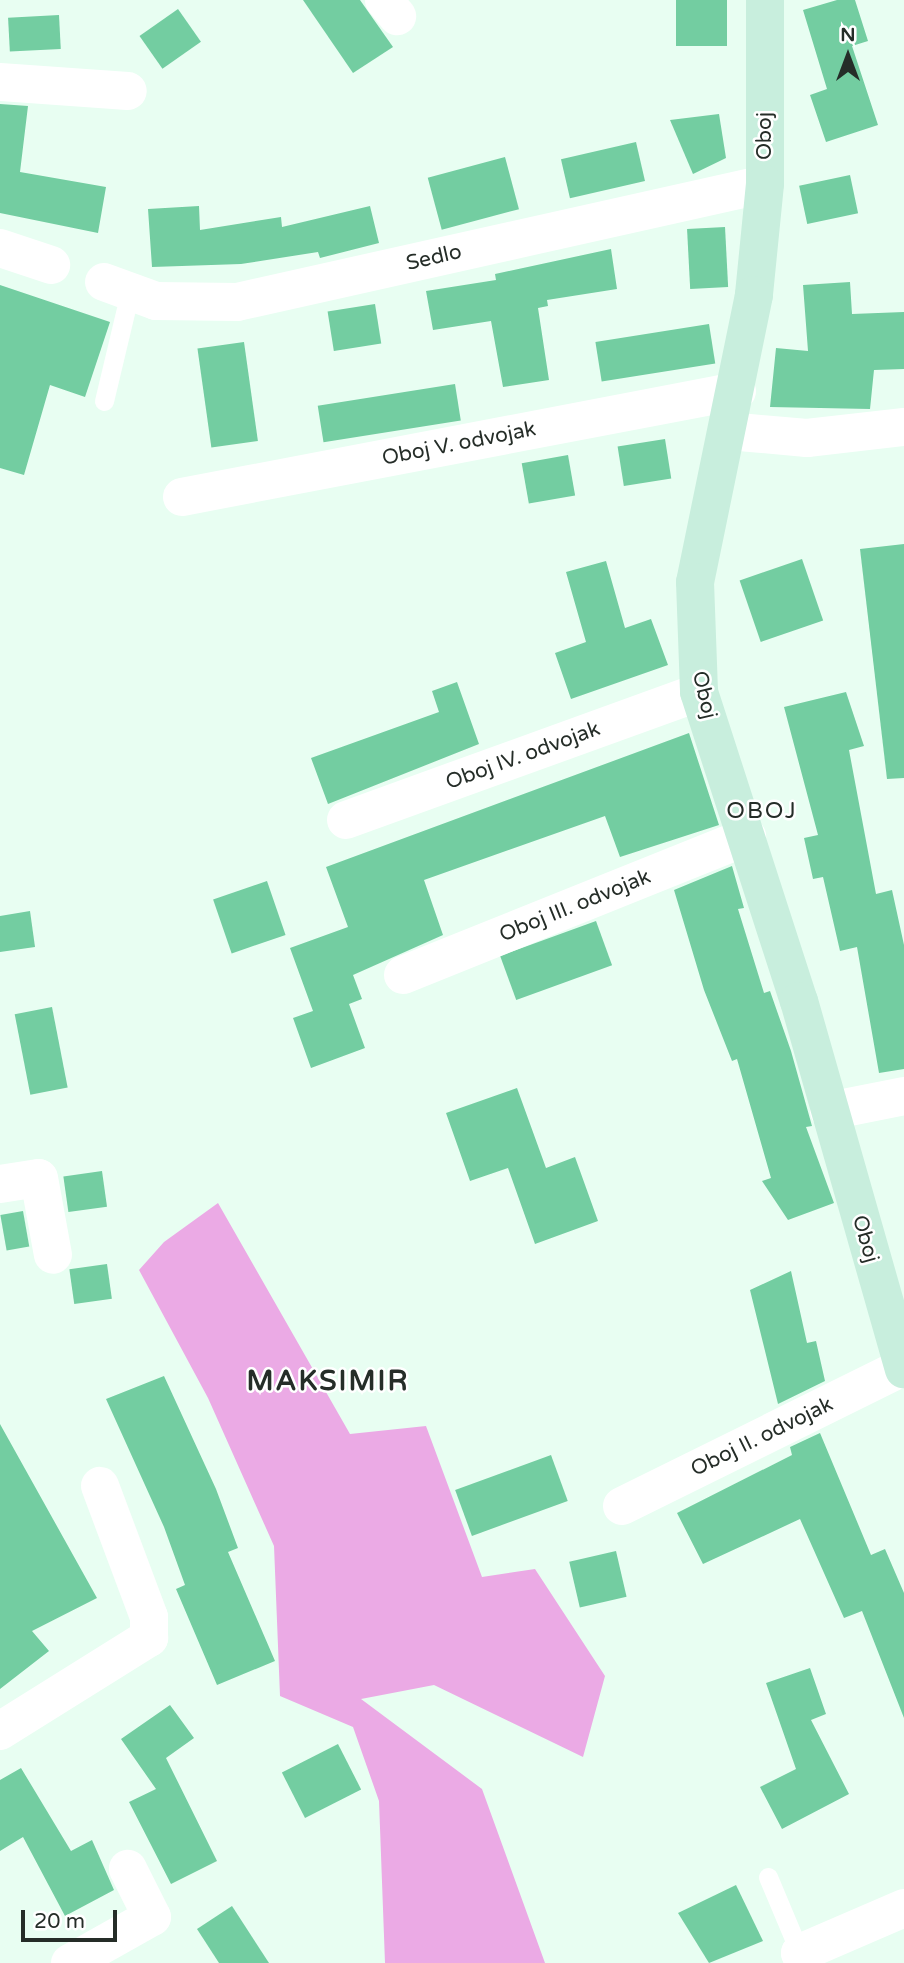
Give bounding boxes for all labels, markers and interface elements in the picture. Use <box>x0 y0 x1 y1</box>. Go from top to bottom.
north arrow <box>813 21 883 91</box>
text: N <box>840 24 856 46</box>
street label: Oboj <box>752 112 778 160</box>
street label: Sedlo <box>404 239 464 277</box>
street label: Oboj V. odvojak <box>380 417 538 471</box>
street label: Oboj <box>686 669 722 721</box>
street label: Oboj IV. odvojak <box>443 716 603 796</box>
district label: OBOJ <box>727 797 797 825</box>
street label: Oboj III. odvojak <box>496 864 654 948</box>
street label: Oboj <box>846 1212 884 1266</box>
district label: MAKSIMIR <box>248 1364 408 1398</box>
street label: Oboj II. odvojak <box>687 1392 837 1482</box>
scale bar <box>24 1896 121 1940</box>
text: 20 m <box>34 1909 85 1934</box>

